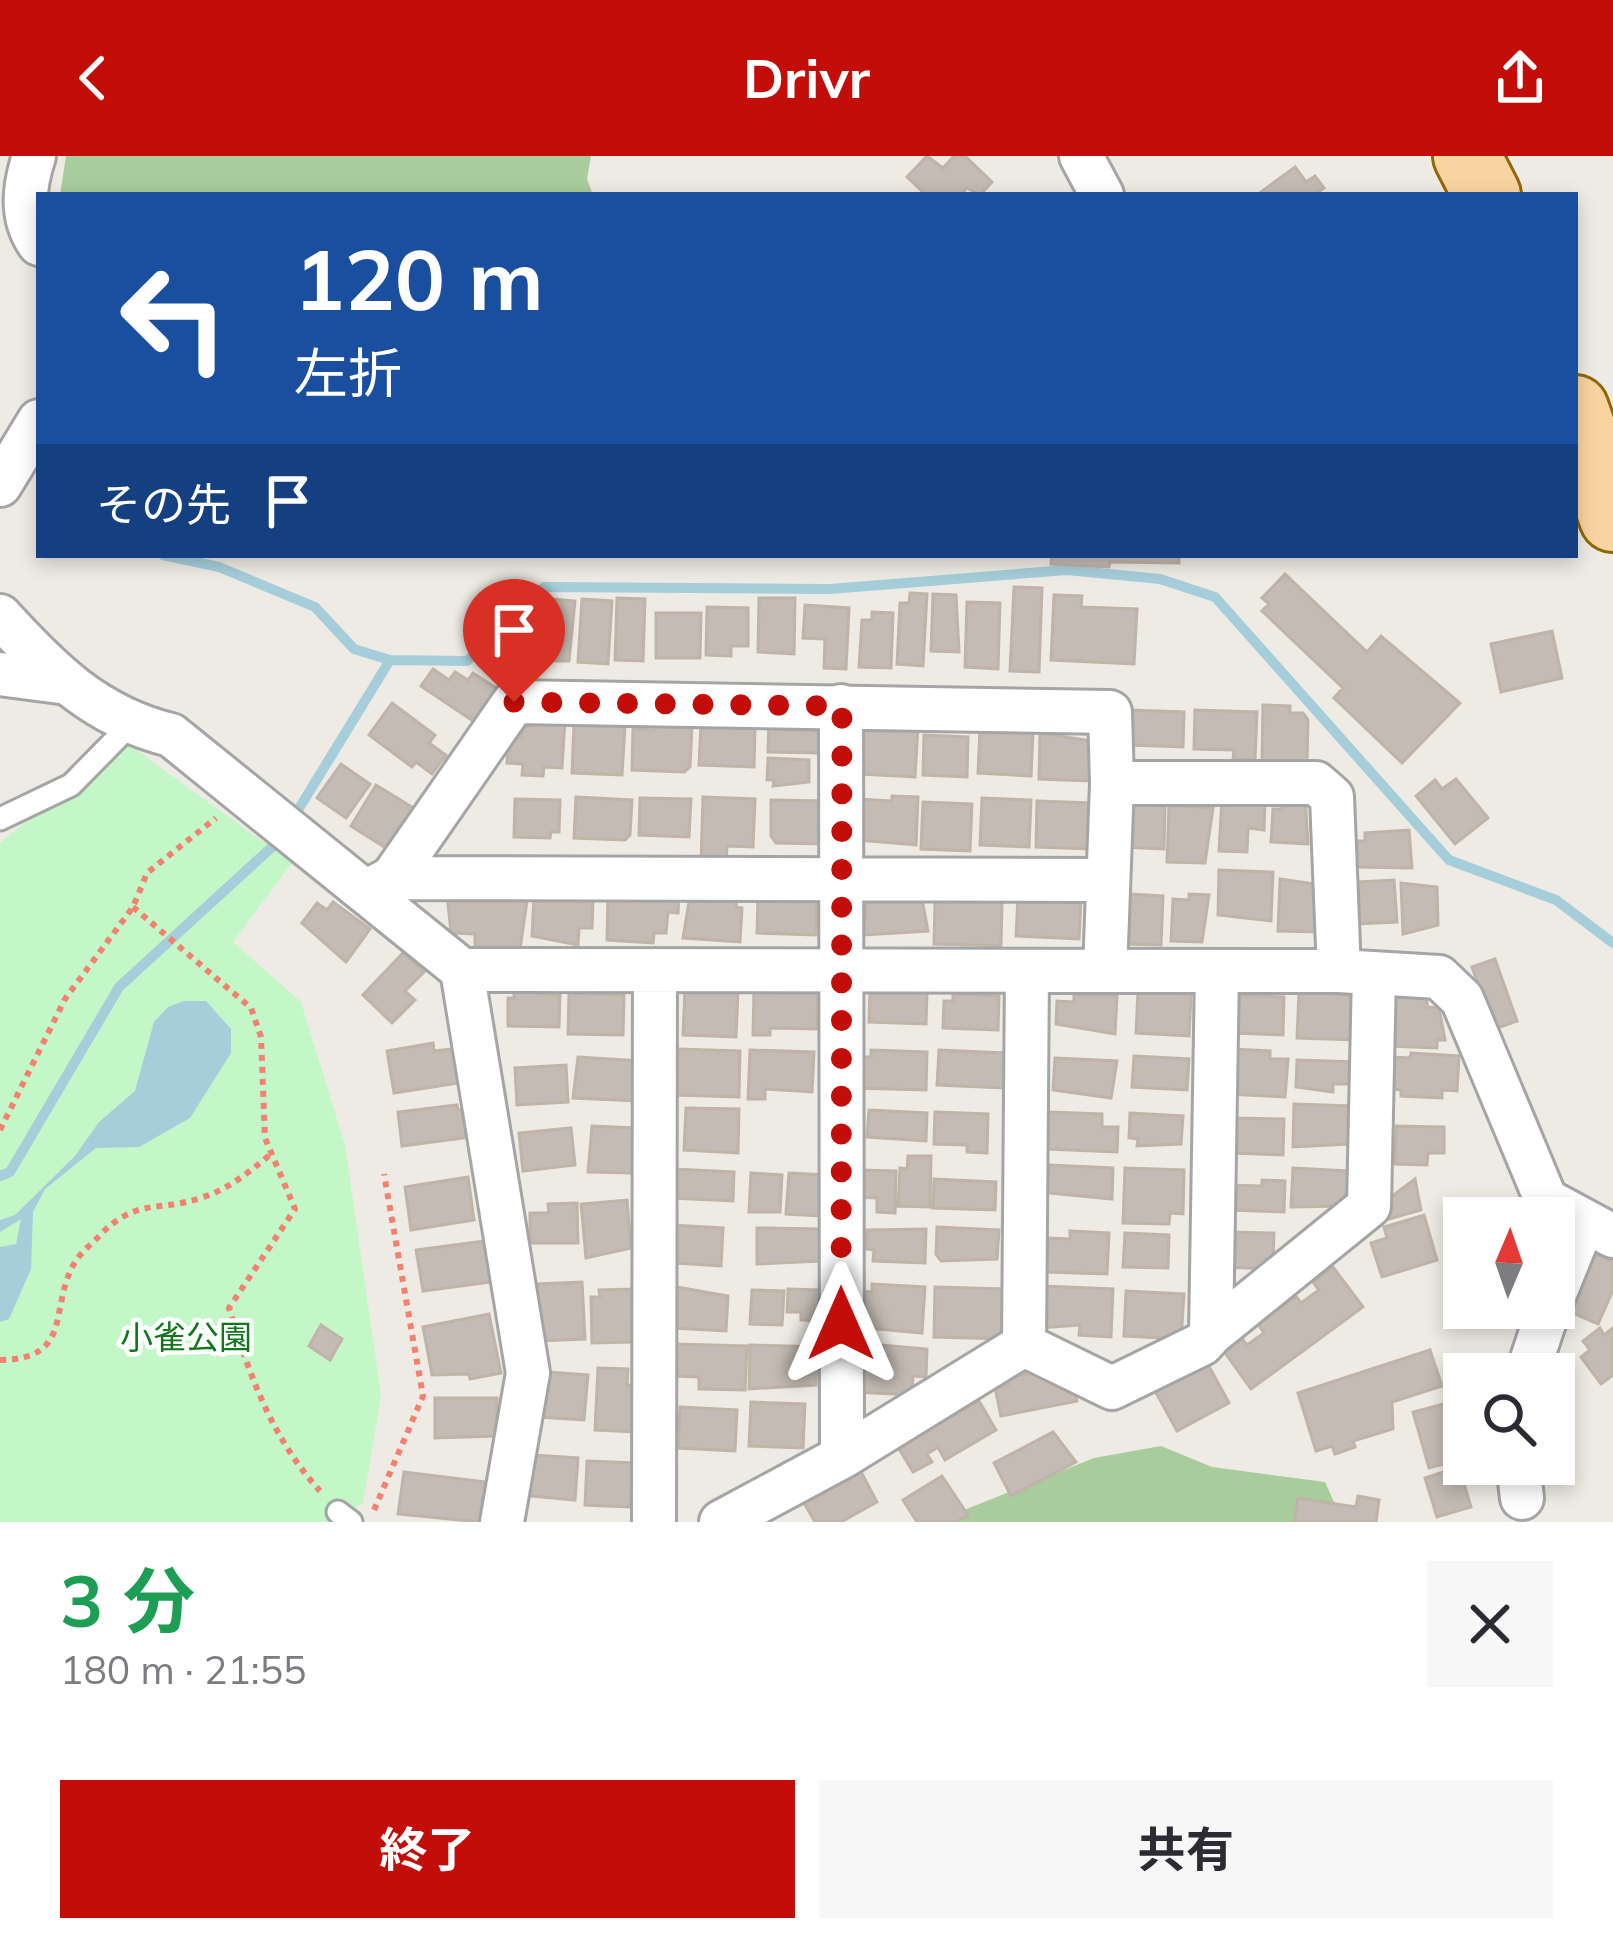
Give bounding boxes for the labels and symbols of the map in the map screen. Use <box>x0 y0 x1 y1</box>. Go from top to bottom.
pin <box>463 579 565 702</box>
north arrow <box>1443 1197 1575 1329</box>
position arrow <box>778 1261 904 1387</box>
park label: 小雀公園 <box>120 1316 252 1357</box>

